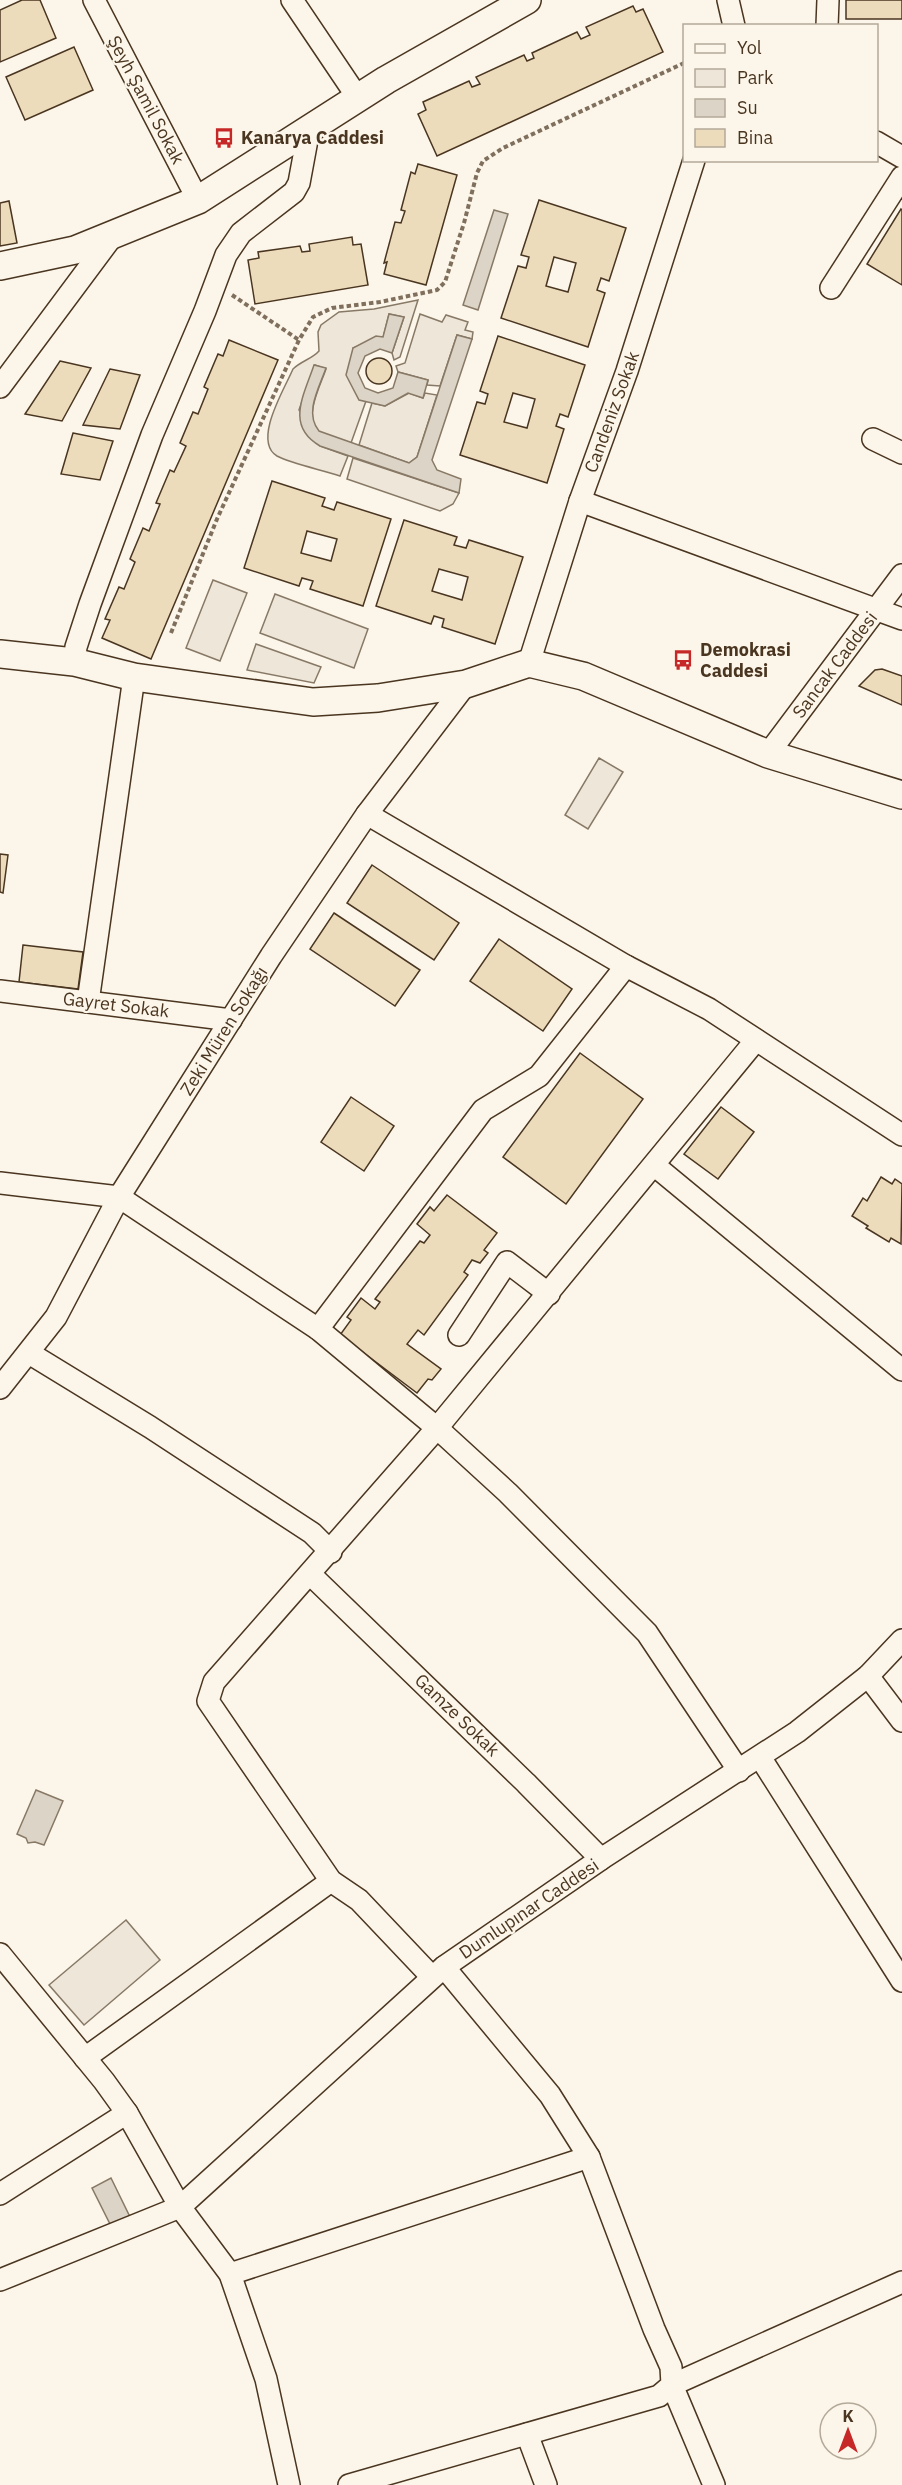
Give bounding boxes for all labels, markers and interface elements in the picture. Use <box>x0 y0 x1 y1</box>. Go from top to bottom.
legend <box>683 24 878 162</box>
street label: Şeyh Şamil Sokak <box>103 32 190 168</box>
text: Yol <box>737 36 762 59</box>
text: Park <box>737 66 774 89</box>
text: Su <box>737 96 758 119</box>
bus stop icon: Kanarya Caddesi <box>212 126 236 150</box>
place label: Kanarya Caddesi <box>241 126 384 149</box>
text: Bina <box>737 126 773 149</box>
street label: Candeniz Sokak <box>579 347 644 476</box>
street label: Sancak Caddesi <box>787 607 882 723</box>
place label: Demokrasi Caddesi <box>700 638 791 682</box>
bus stop icon: Demokrasi Caddesi <box>671 648 695 672</box>
street label: Zeki Müren Sokağı <box>175 962 272 1099</box>
street label: Gayret Sokak <box>62 987 171 1023</box>
street label: Gamze Sokak <box>410 1668 505 1761</box>
street label: Dumlupınar Caddesi <box>454 1853 603 1964</box>
north arrow <box>818 2401 878 2461</box>
text: K <box>842 2406 854 2426</box>

